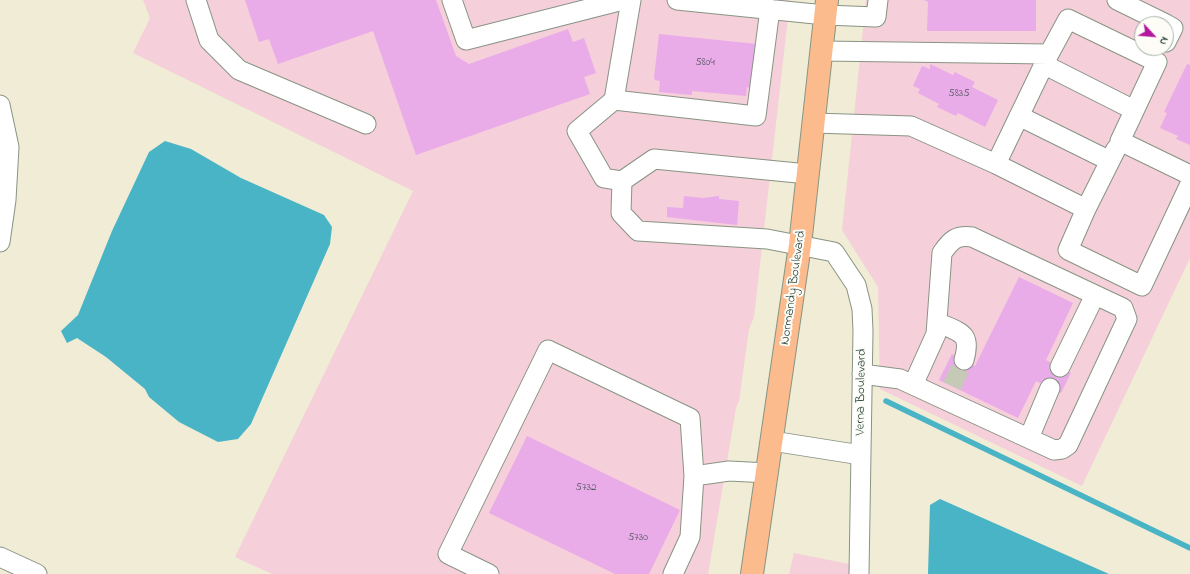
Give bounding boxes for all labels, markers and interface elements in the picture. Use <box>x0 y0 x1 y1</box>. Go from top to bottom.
north arrow <box>1134 16 1174 56</box>
text: N <box>1155 34 1173 48</box>
house number: 5804 <box>695 56 715 70</box>
house number: 5835 <box>948 87 970 101</box>
street label: Normandy Boulevard <box>778 230 810 346</box>
street label: Verna Boulevard <box>853 348 871 436</box>
house number: 5732 <box>576 481 596 495</box>
house number: 5730 <box>628 531 648 545</box>

